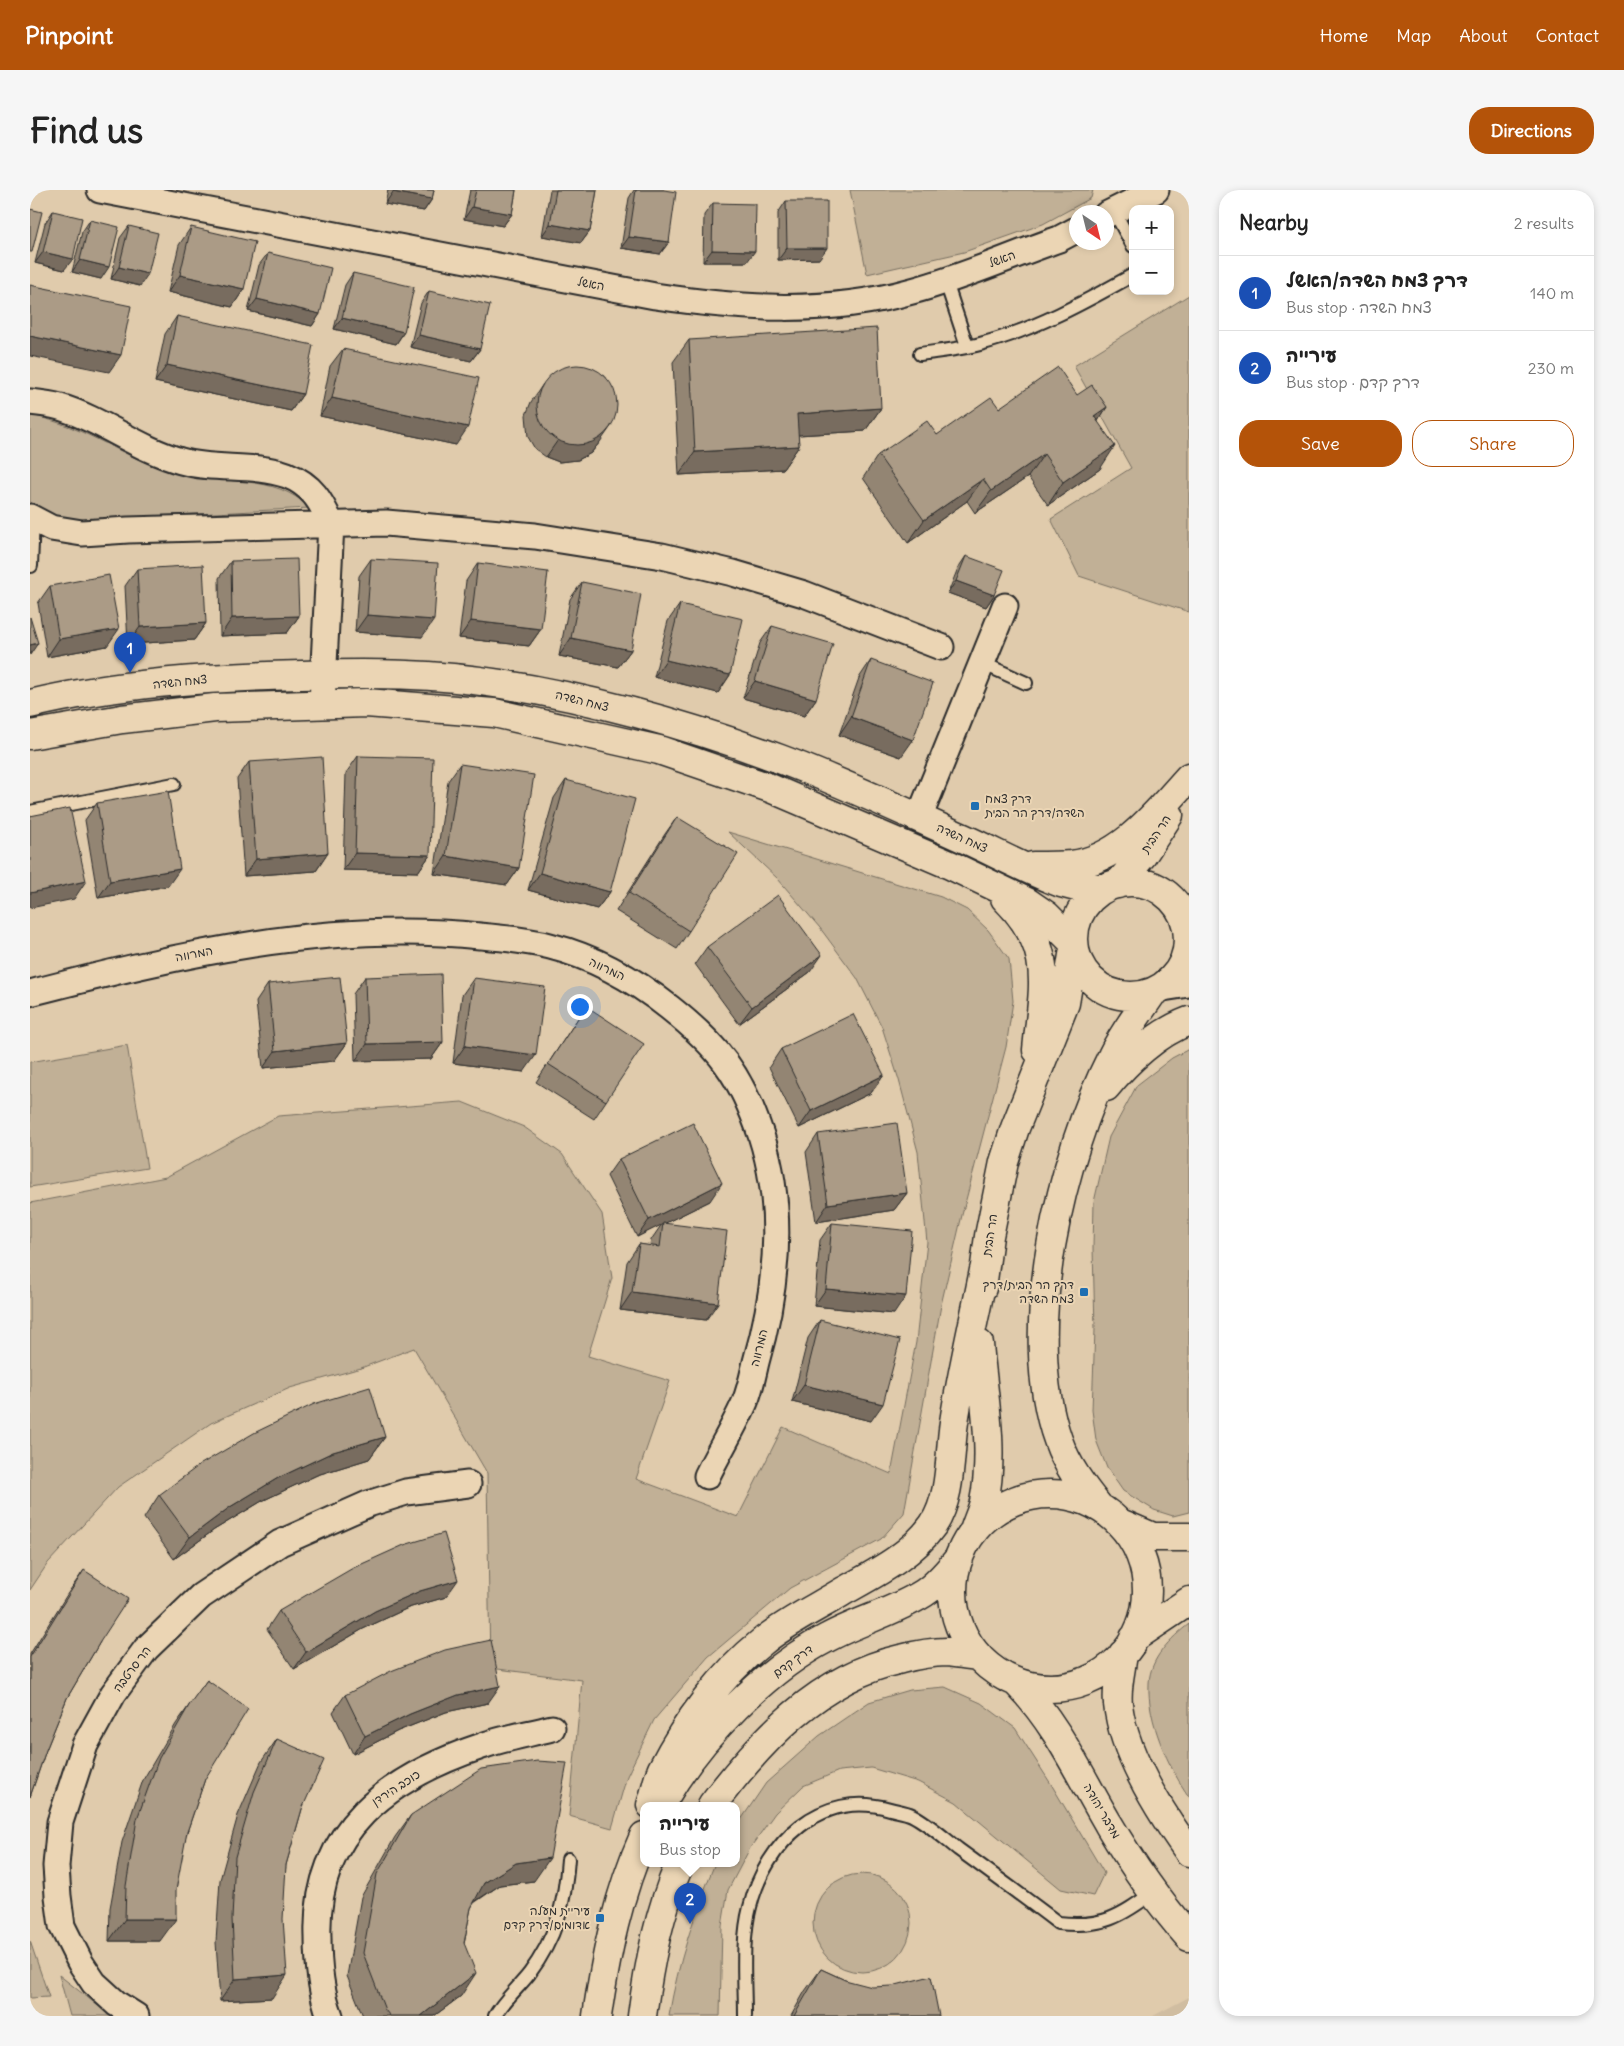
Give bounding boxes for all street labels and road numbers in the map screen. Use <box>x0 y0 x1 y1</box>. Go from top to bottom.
street label: האשל <box>986 247 1017 270</box>
street label: האשל <box>576 274 606 294</box>
street label: צמח השדה <box>152 671 208 692</box>
street label: צמח השדה <box>554 687 611 714</box>
street label: הר הבית <box>1137 812 1174 856</box>
street label: צמח השדה <box>934 820 990 856</box>
street label: המרווה <box>174 942 214 965</box>
street label: המרווה <box>587 954 628 983</box>
street label: הר הבית <box>979 1213 1000 1258</box>
street label: המרווה <box>747 1328 770 1368</box>
street label: דרך קדם <box>770 1641 816 1680</box>
street label: הר סרטבה <box>109 1643 154 1695</box>
street label: כוכב הירדן <box>369 1766 423 1810</box>
street label: מדבר יהודה <box>1081 1780 1124 1841</box>

